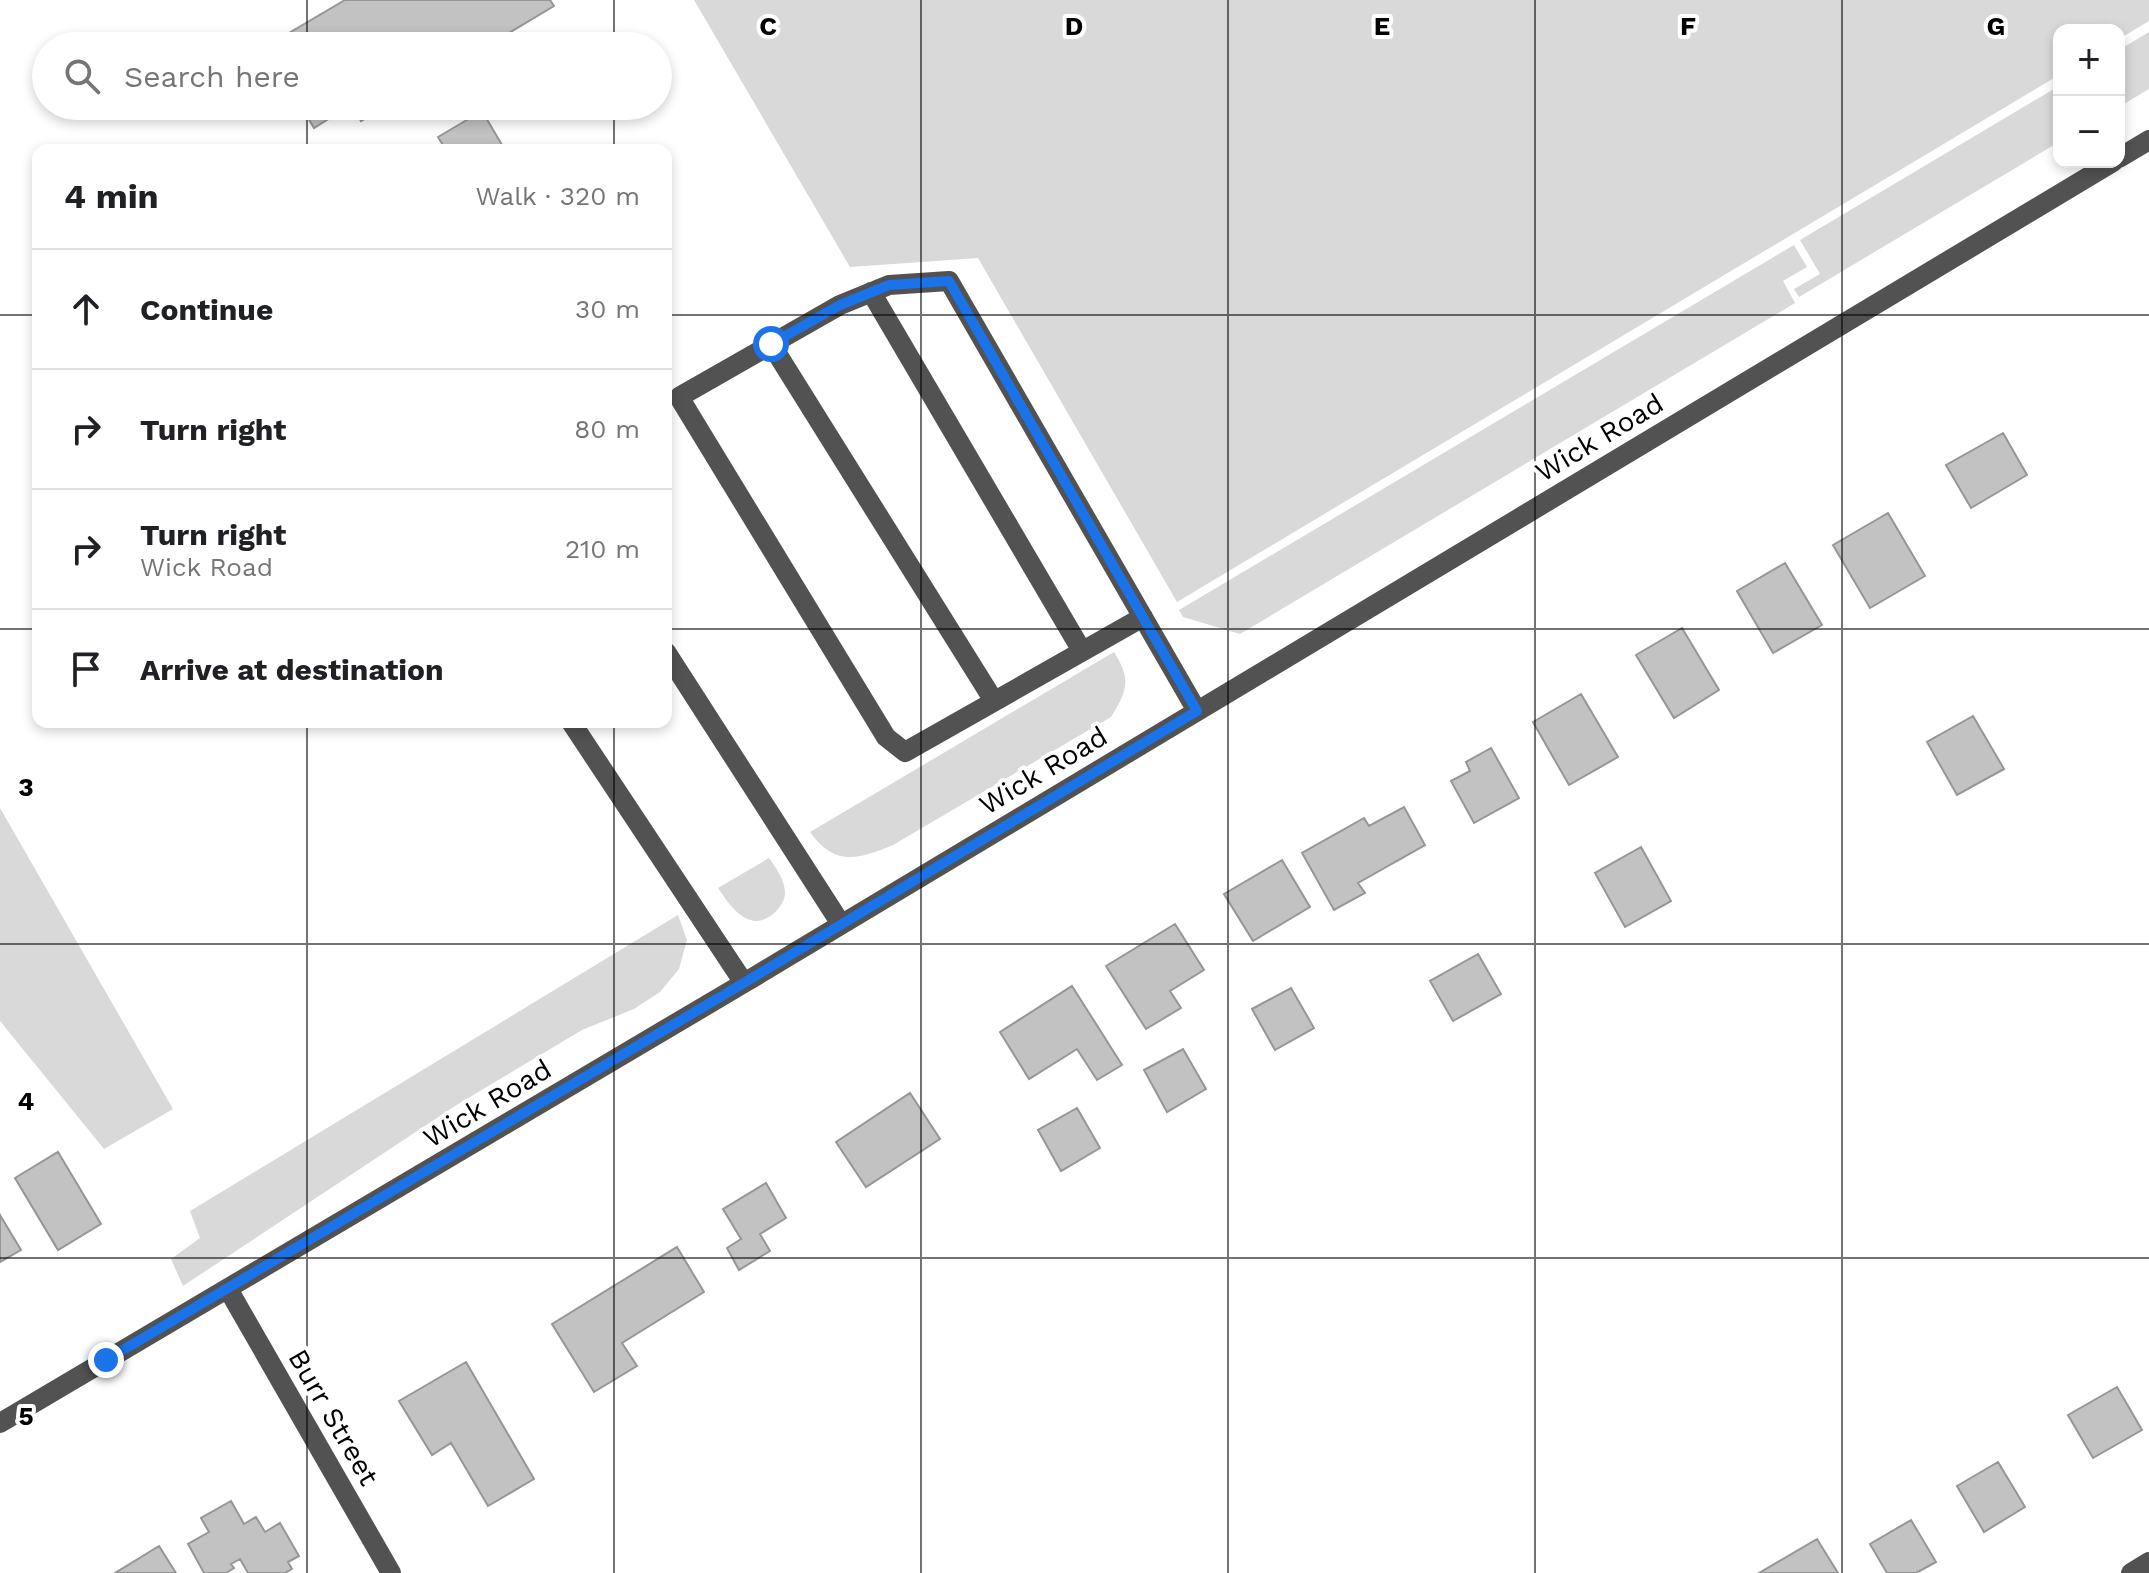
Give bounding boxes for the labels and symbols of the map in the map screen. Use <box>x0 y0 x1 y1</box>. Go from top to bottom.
text: C <box>759 11 777 41</box>
text: D <box>1065 11 1083 41</box>
text: E <box>1374 11 1390 41</box>
text: F <box>1680 11 1696 41</box>
text: G <box>1987 11 2005 41</box>
route start <box>753 326 789 362</box>
street label: Wick Road <box>1529 386 1669 488</box>
street label: Wick Road <box>973 719 1113 821</box>
text: 3 <box>18 772 34 802</box>
street label: Wick Road <box>417 1052 557 1154</box>
text: 4 <box>18 1086 35 1116</box>
route end <box>88 1342 124 1378</box>
street label: Burr Street <box>281 1343 386 1491</box>
text: 5 <box>18 1401 34 1431</box>

